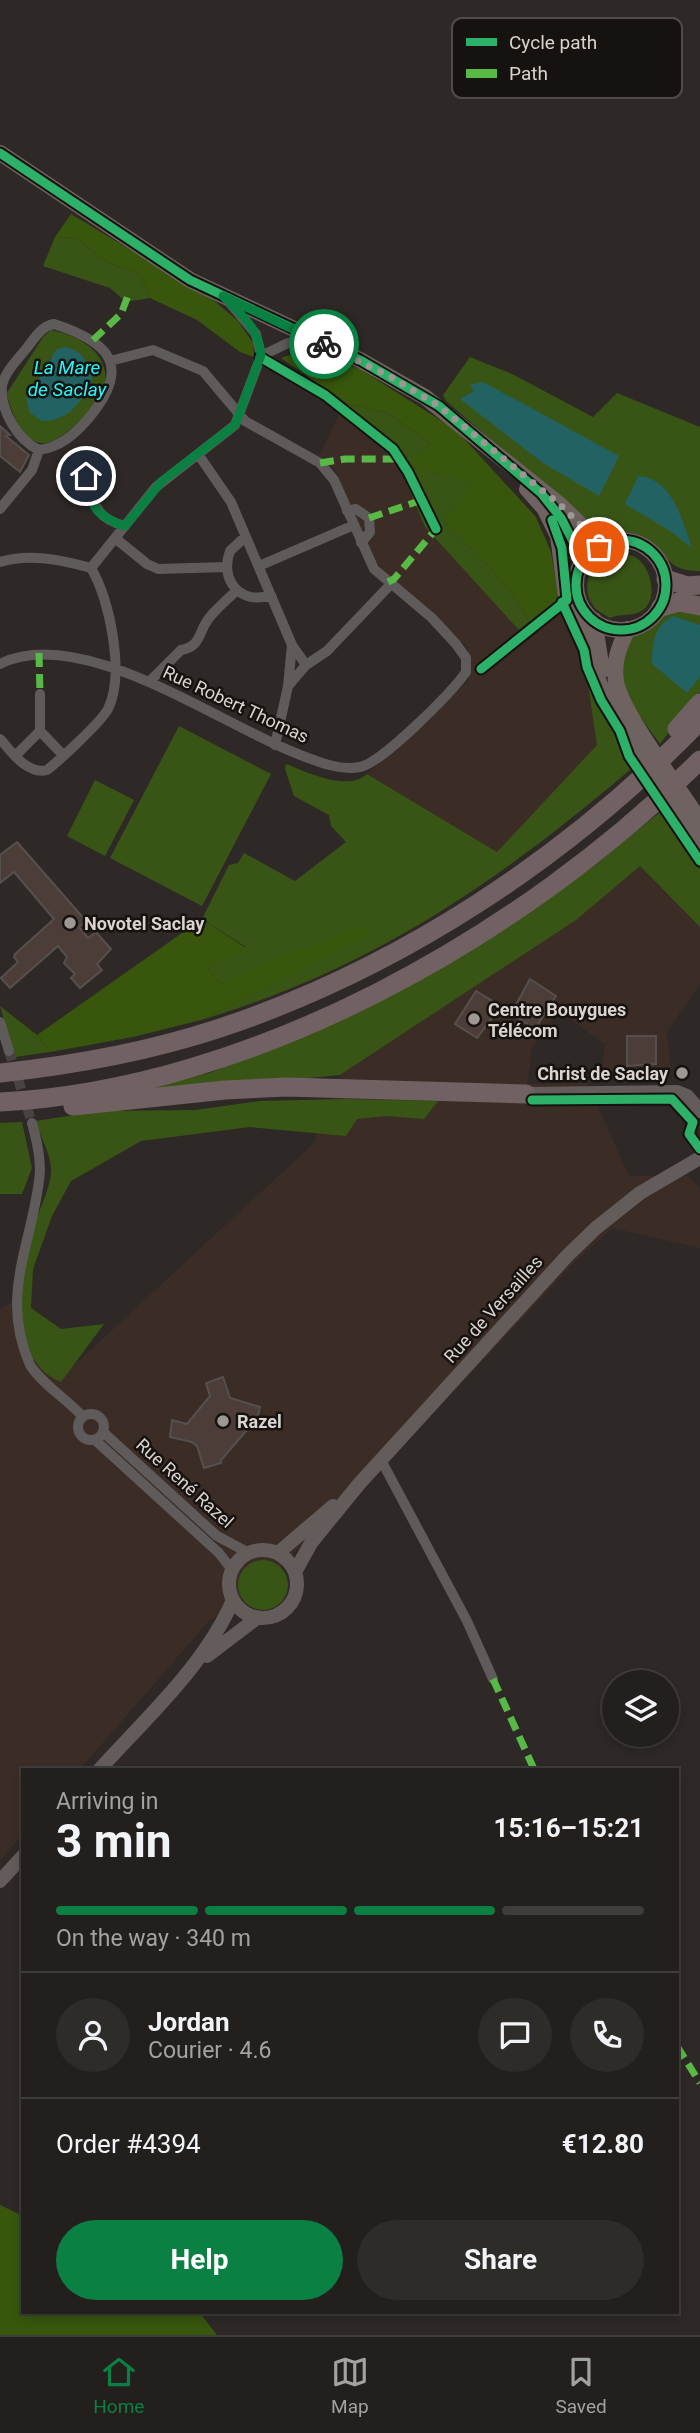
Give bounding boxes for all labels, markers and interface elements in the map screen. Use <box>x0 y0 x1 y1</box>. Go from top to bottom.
legend <box>452 18 682 98</box>
text: Cycle path <box>509 31 597 54</box>
text: Path <box>509 62 548 85</box>
courier <box>289 309 359 379</box>
icon: bike <box>305 325 343 363</box>
water label: La Mare de Saclay <box>28 356 108 401</box>
pin <box>56 446 116 506</box>
icon: home <box>67 457 105 495</box>
pin <box>569 517 629 577</box>
icon: bag <box>580 528 618 566</box>
street label: Rue Robert Thomas <box>160 661 312 747</box>
place label: Novotel Saclay <box>84 913 205 934</box>
marker: Novotel Saclay <box>62 915 78 931</box>
place label: Centre Bouygues Télécom <box>488 999 626 1041</box>
marker: Centre Bouygues Télécom <box>466 1011 482 1027</box>
place label: Christ de Saclay <box>537 1063 669 1084</box>
marker: Christ de Saclay <box>674 1065 690 1081</box>
street label: Rue de Versailles <box>439 1251 547 1367</box>
place label: Razel <box>237 1411 282 1432</box>
marker: Razel <box>215 1413 231 1429</box>
street label: Rue René Razel <box>132 1434 238 1532</box>
map controls <box>602 1670 679 1747</box>
button: layers <box>602 1670 679 1747</box>
text: Arriving in <box>56 1788 159 1815</box>
text: 15:16–15:21 <box>494 1813 644 1843</box>
text: 3 min <box>56 1814 172 1868</box>
text: On the way · 340 m <box>56 1925 251 1952</box>
button: person <box>56 1998 130 2072</box>
button: chat <box>478 1998 552 2072</box>
button: phone <box>570 1998 644 2072</box>
text: Jordan <box>148 2007 230 2037</box>
text: Courier · 4.6 <box>148 2037 271 2064</box>
text: Order #4394 <box>56 2129 201 2159</box>
text: €12.80 <box>562 2129 644 2159</box>
button: Help <box>56 2220 343 2300</box>
button: Share <box>357 2220 644 2300</box>
tab: Home <box>93 2353 144 2418</box>
tab: Map <box>331 2353 369 2418</box>
tab: Saved <box>555 2353 607 2418</box>

